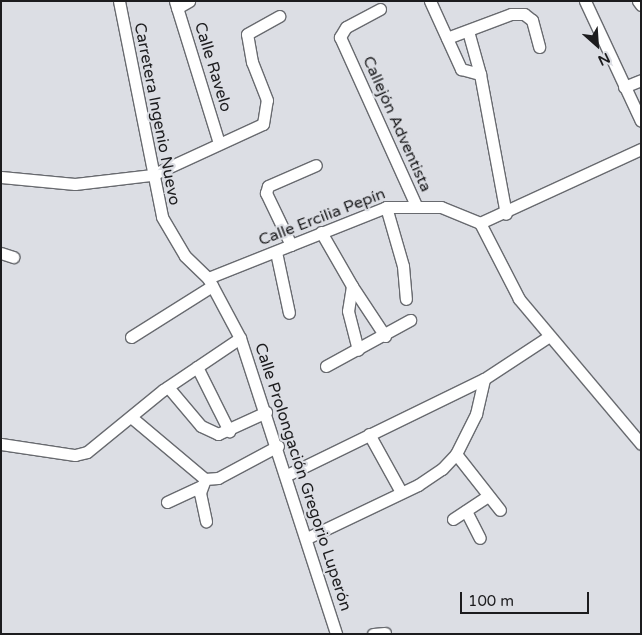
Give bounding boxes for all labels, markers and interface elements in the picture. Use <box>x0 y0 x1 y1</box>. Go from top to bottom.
street label: Calle Ravelo <box>190 20 236 114</box>
north arrow <box>572 20 622 70</box>
street label: Carretera Ingenio Nuevo <box>130 21 184 207</box>
text: N <box>595 49 613 69</box>
street label: Callejón Adventista <box>358 53 436 195</box>
street label: Calle Ercilia Pepín <box>256 184 388 250</box>
street label: Calle Prolongación Gregorio Luperón <box>251 341 355 613</box>
scale bar <box>462 582 591 614</box>
text: 100 m <box>468 592 514 610</box>

